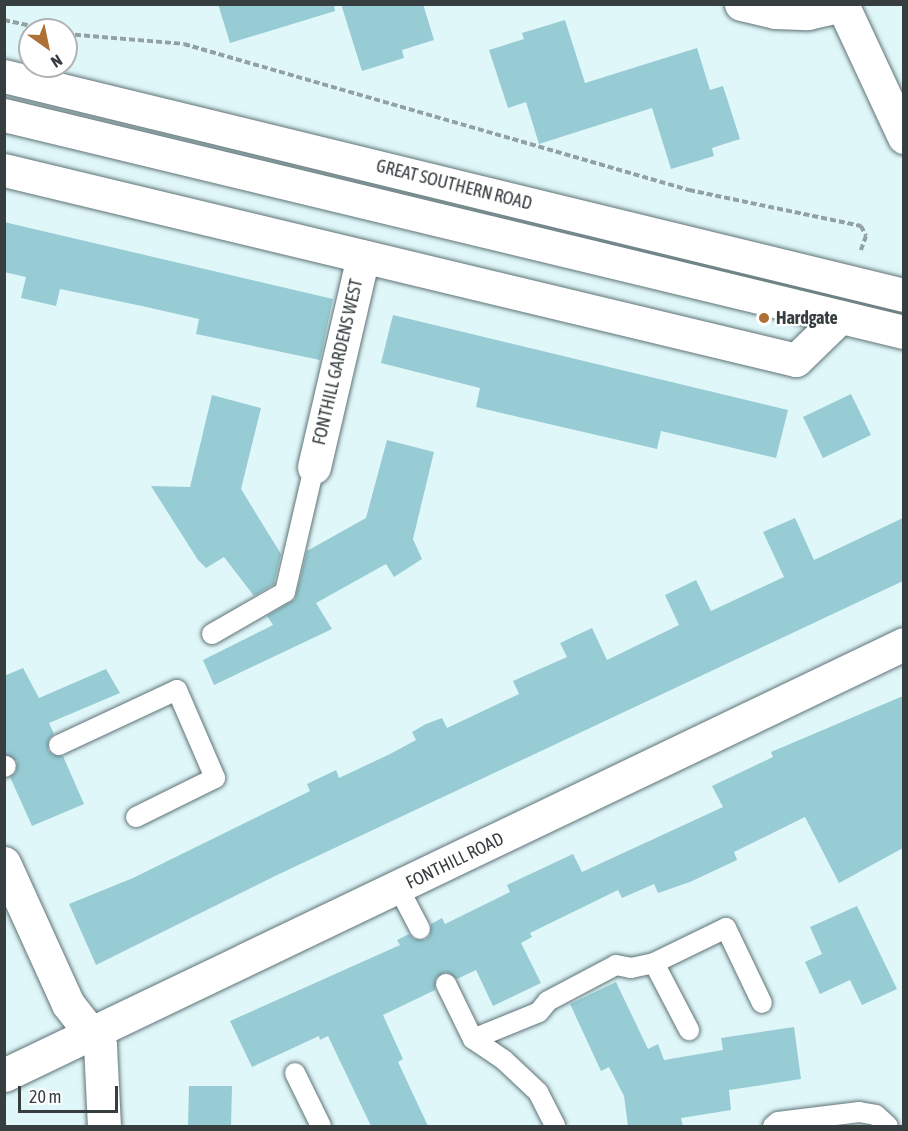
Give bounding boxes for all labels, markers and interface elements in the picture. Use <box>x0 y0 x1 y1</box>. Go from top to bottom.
north arrow <box>18 18 78 78</box>
text: N <box>48 51 66 72</box>
street label: GREAT SOUTHERN ROAD <box>374 155 534 215</box>
street label: FONTHILL GARDENS WEST <box>308 277 368 447</box>
place label: Hardgate <box>776 307 838 329</box>
marker: Hardgate <box>757 311 771 325</box>
street label: FONTHILL ROAD <box>403 828 507 894</box>
scale bar <box>21 1074 122 1112</box>
text: 20 m <box>29 1086 61 1107</box>

